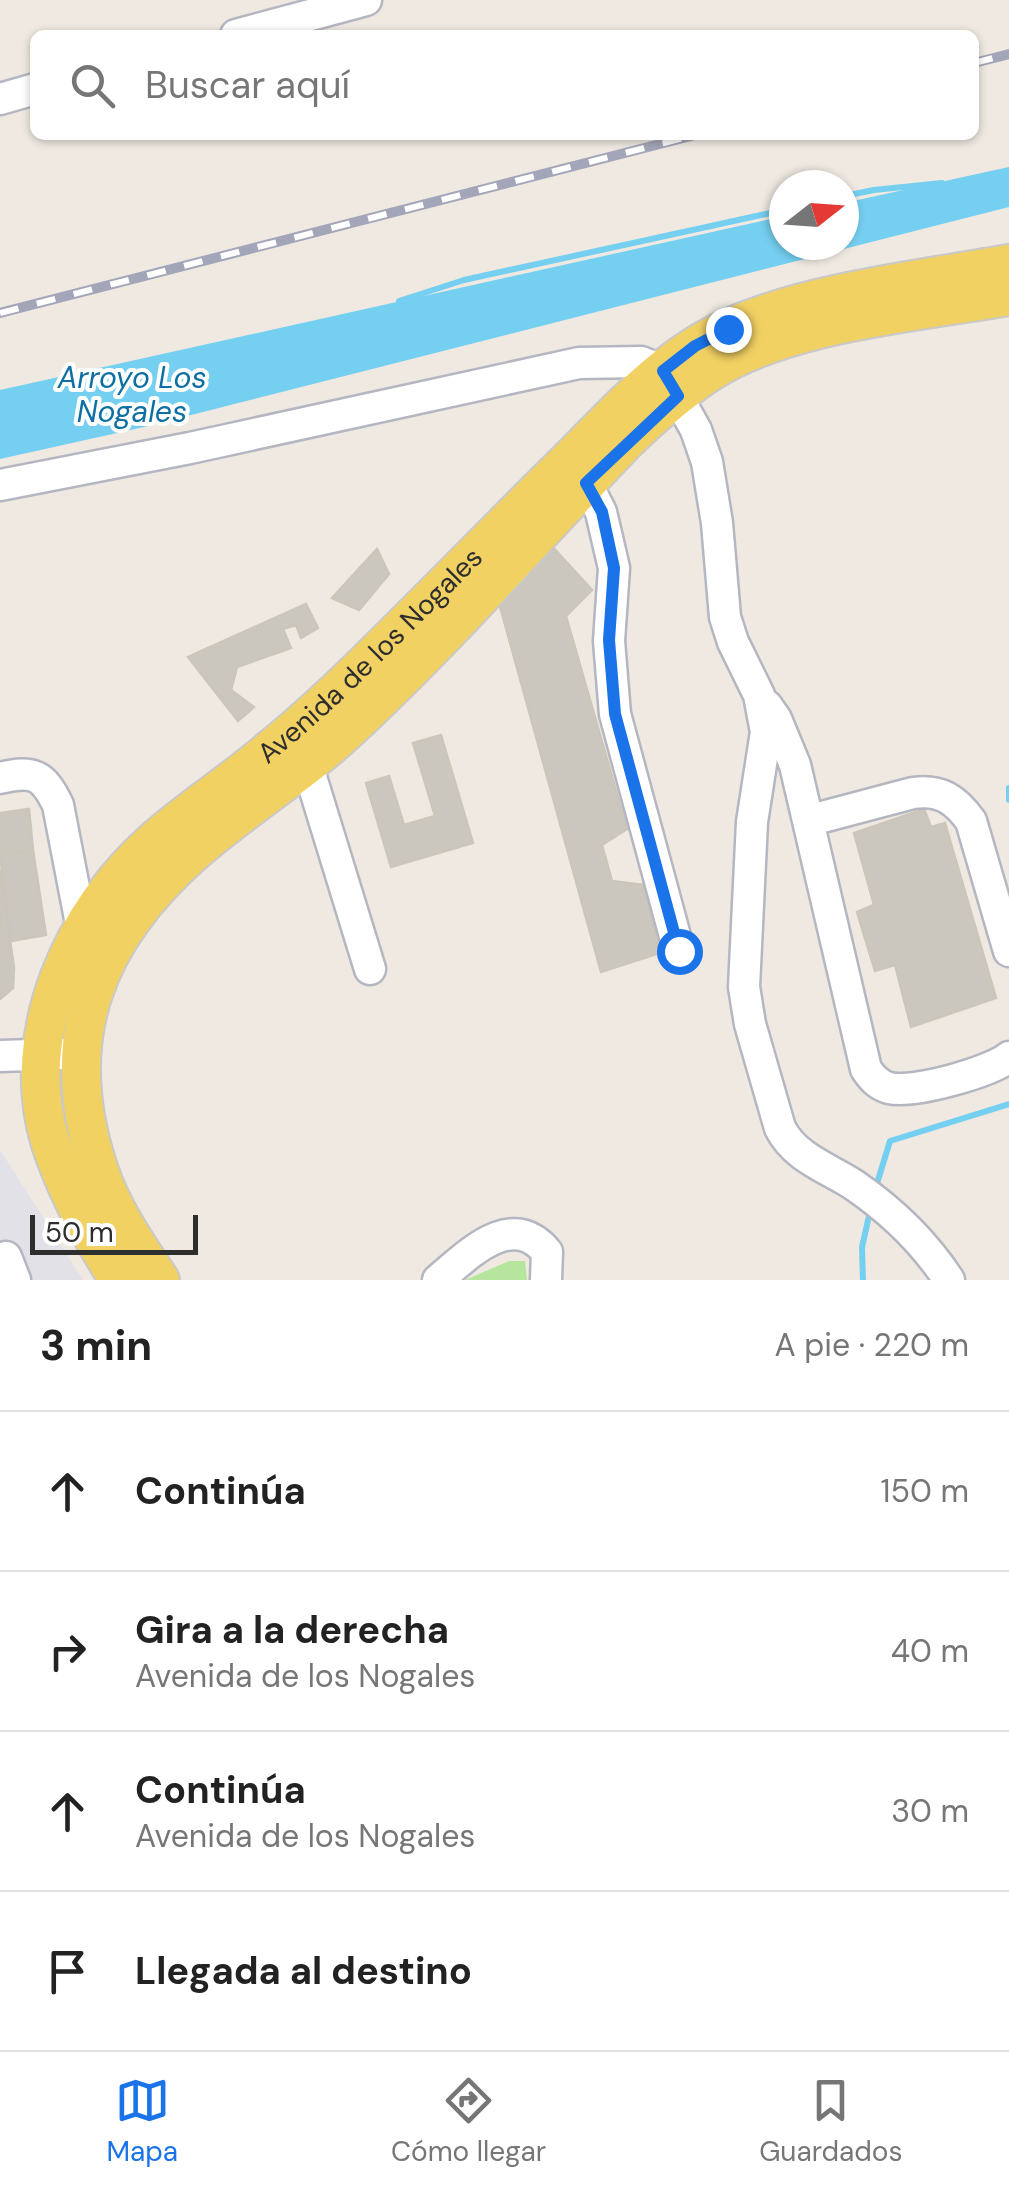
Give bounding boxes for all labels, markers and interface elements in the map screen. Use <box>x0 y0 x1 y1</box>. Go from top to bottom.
search box <box>30 30 979 140</box>
icon: search <box>65 58 120 113</box>
text: Buscar aquí <box>145 60 350 110</box>
north arrow <box>769 170 859 260</box>
route end <box>706 307 752 353</box>
water label: Arroyo Los Nogales <box>56 358 207 431</box>
street label: Avenida de los Nogales <box>249 539 490 771</box>
route start <box>657 929 703 975</box>
scale bar <box>30 1210 198 1254</box>
text: 50 m <box>45 1214 114 1251</box>
text: 3 min <box>40 1318 152 1373</box>
text: A pie · 220 m <box>775 1324 969 1366</box>
icon: ahead <box>40 1464 95 1519</box>
text: Continúa <box>135 1466 306 1516</box>
text: 150 m <box>881 1470 969 1512</box>
text: Gira a la derecha <box>135 1605 449 1655</box>
icon: right <box>40 1624 95 1679</box>
text: 40 m <box>891 1630 969 1672</box>
text: Avenida de los Nogales <box>135 1655 475 1697</box>
text: Continúa <box>135 1765 306 1815</box>
icon: ahead <box>40 1784 95 1839</box>
text: 30 m <box>891 1790 969 1832</box>
text: Avenida de los Nogales <box>135 1815 475 1857</box>
icon: arrive <box>40 1944 95 1999</box>
text: Llegada al destino <box>135 1946 472 1996</box>
tab: Mapa <box>106 2073 178 2170</box>
tab: Cómo llegar <box>391 2073 546 2170</box>
tab: Guardados <box>759 2073 902 2170</box>

